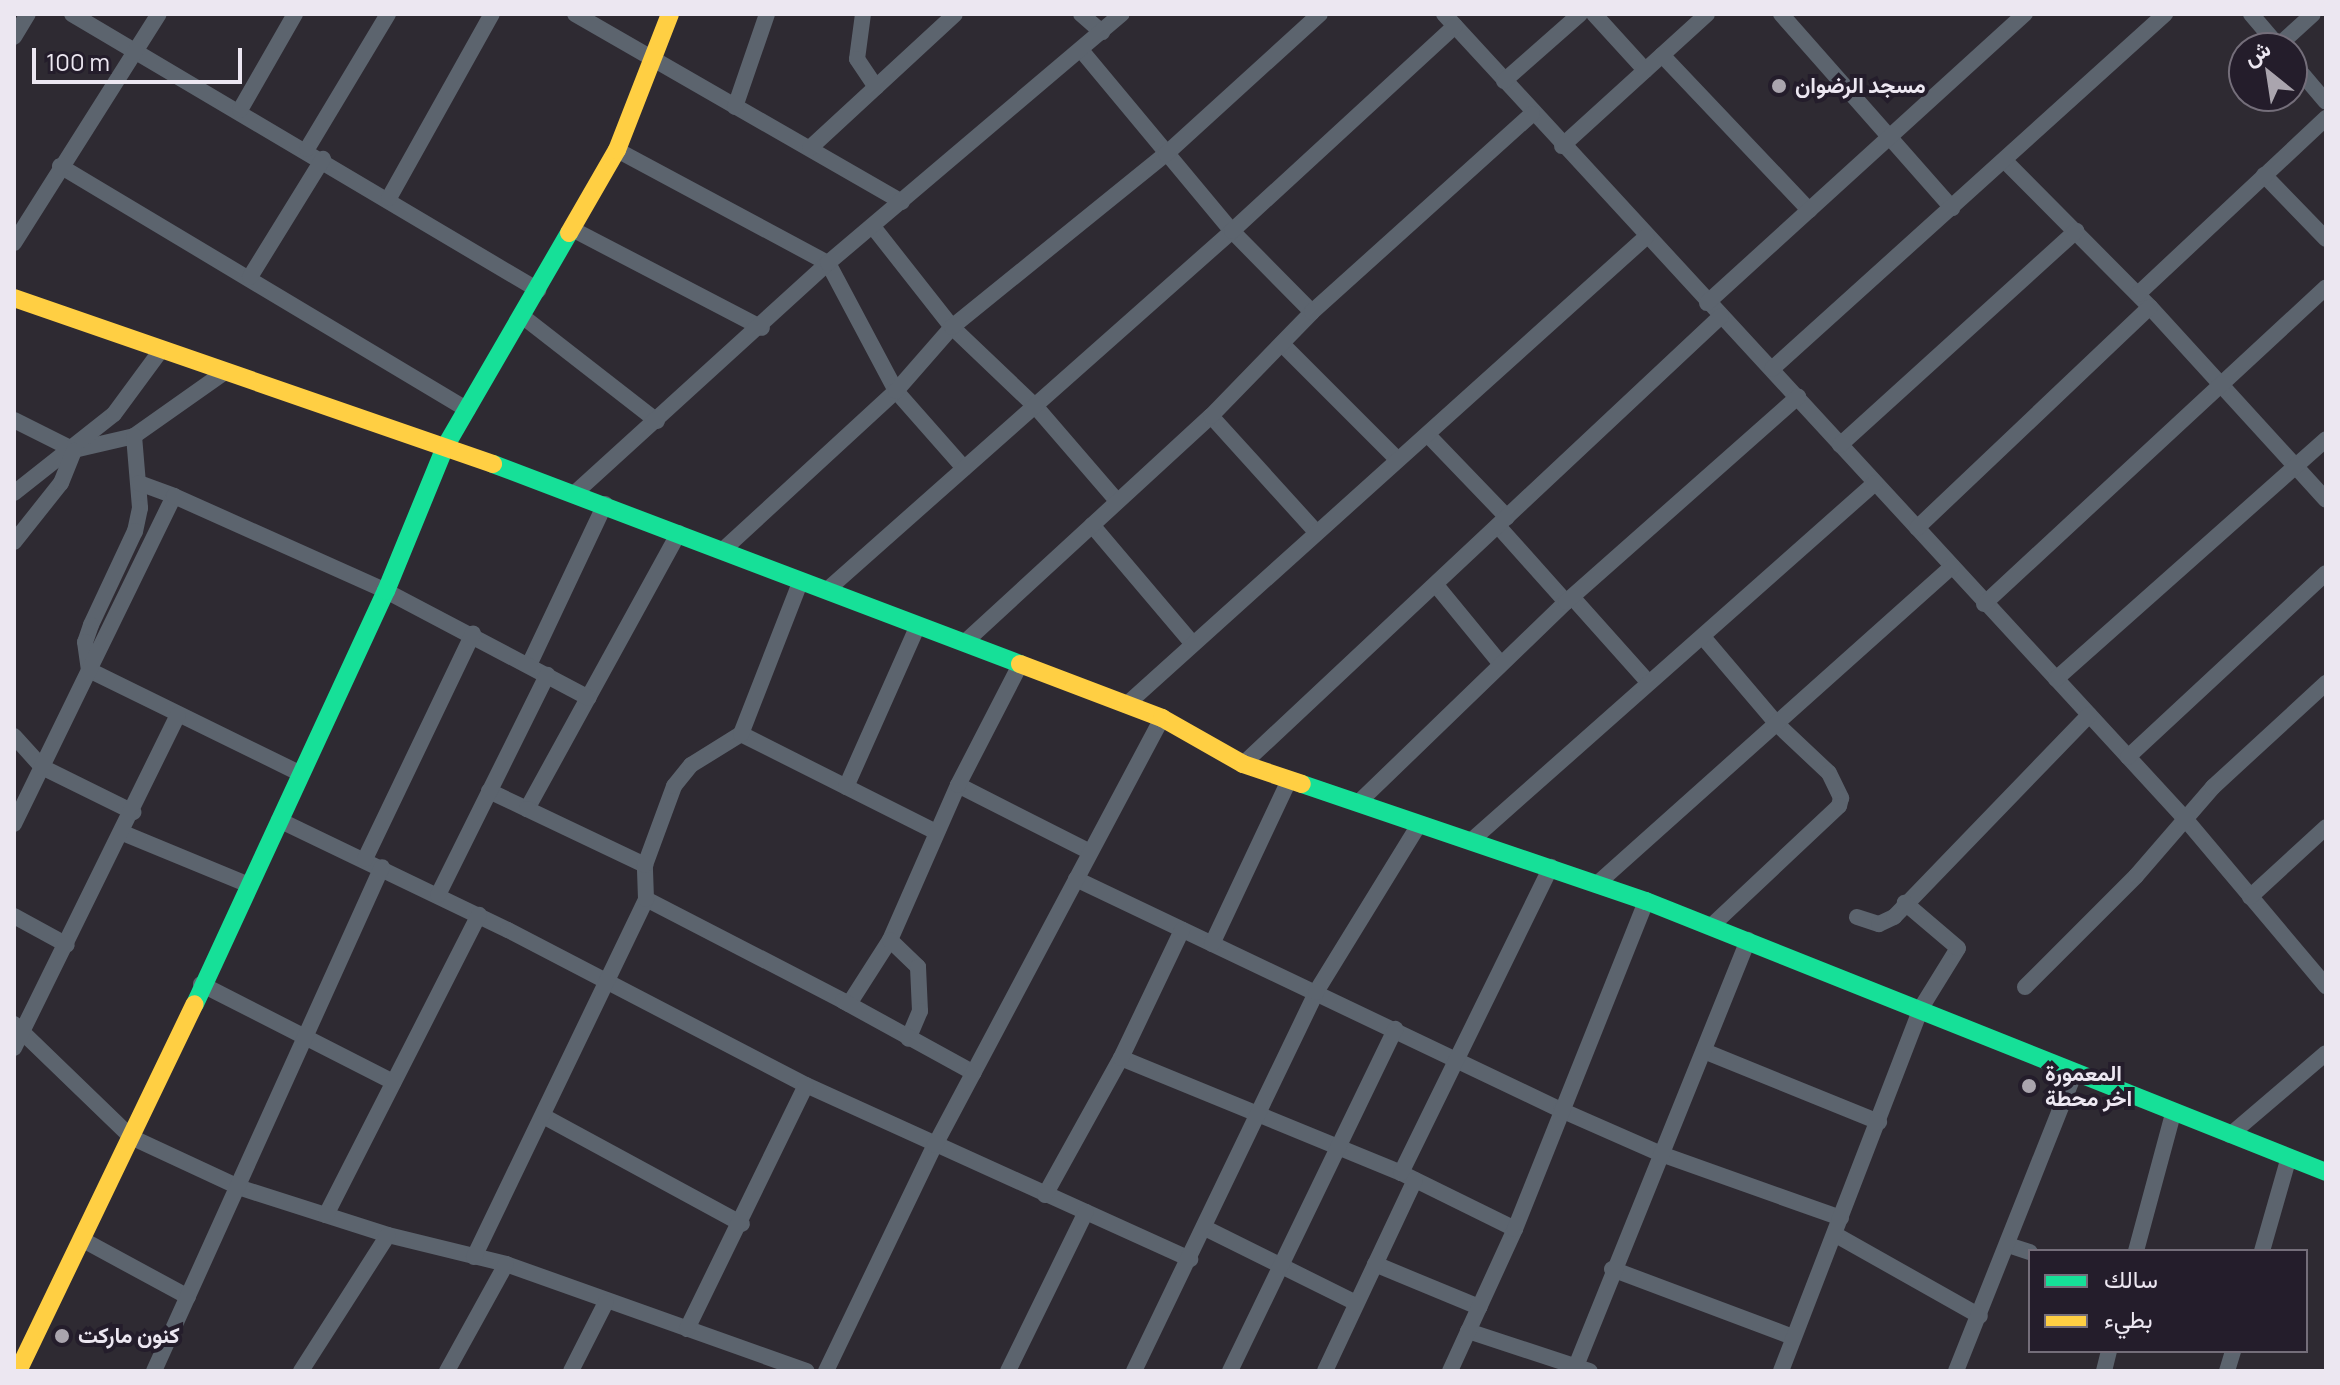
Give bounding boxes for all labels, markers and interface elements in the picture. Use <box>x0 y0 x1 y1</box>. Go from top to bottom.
scale bar <box>36 32 246 82</box>
north arrow <box>2228 32 2308 112</box>
text: ش <box>2238 33 2276 73</box>
text: 100 m <box>46 45 110 78</box>
place label: مسجد الرضوان <box>1795 73 1926 99</box>
marker: مسجد الرضوان <box>1770 77 1788 95</box>
place label: المعمورة اخر محطة <box>2045 1060 2132 1112</box>
marker: المعمورة اخر محطة <box>2020 1077 2038 1095</box>
legend <box>2028 1249 2308 1353</box>
text: سالك <box>2104 1262 2158 1295</box>
text: بطيء <box>2104 1302 2153 1335</box>
place label: كنون ماركت <box>78 1323 180 1349</box>
marker: كنون ماركت <box>53 1327 71 1345</box>

